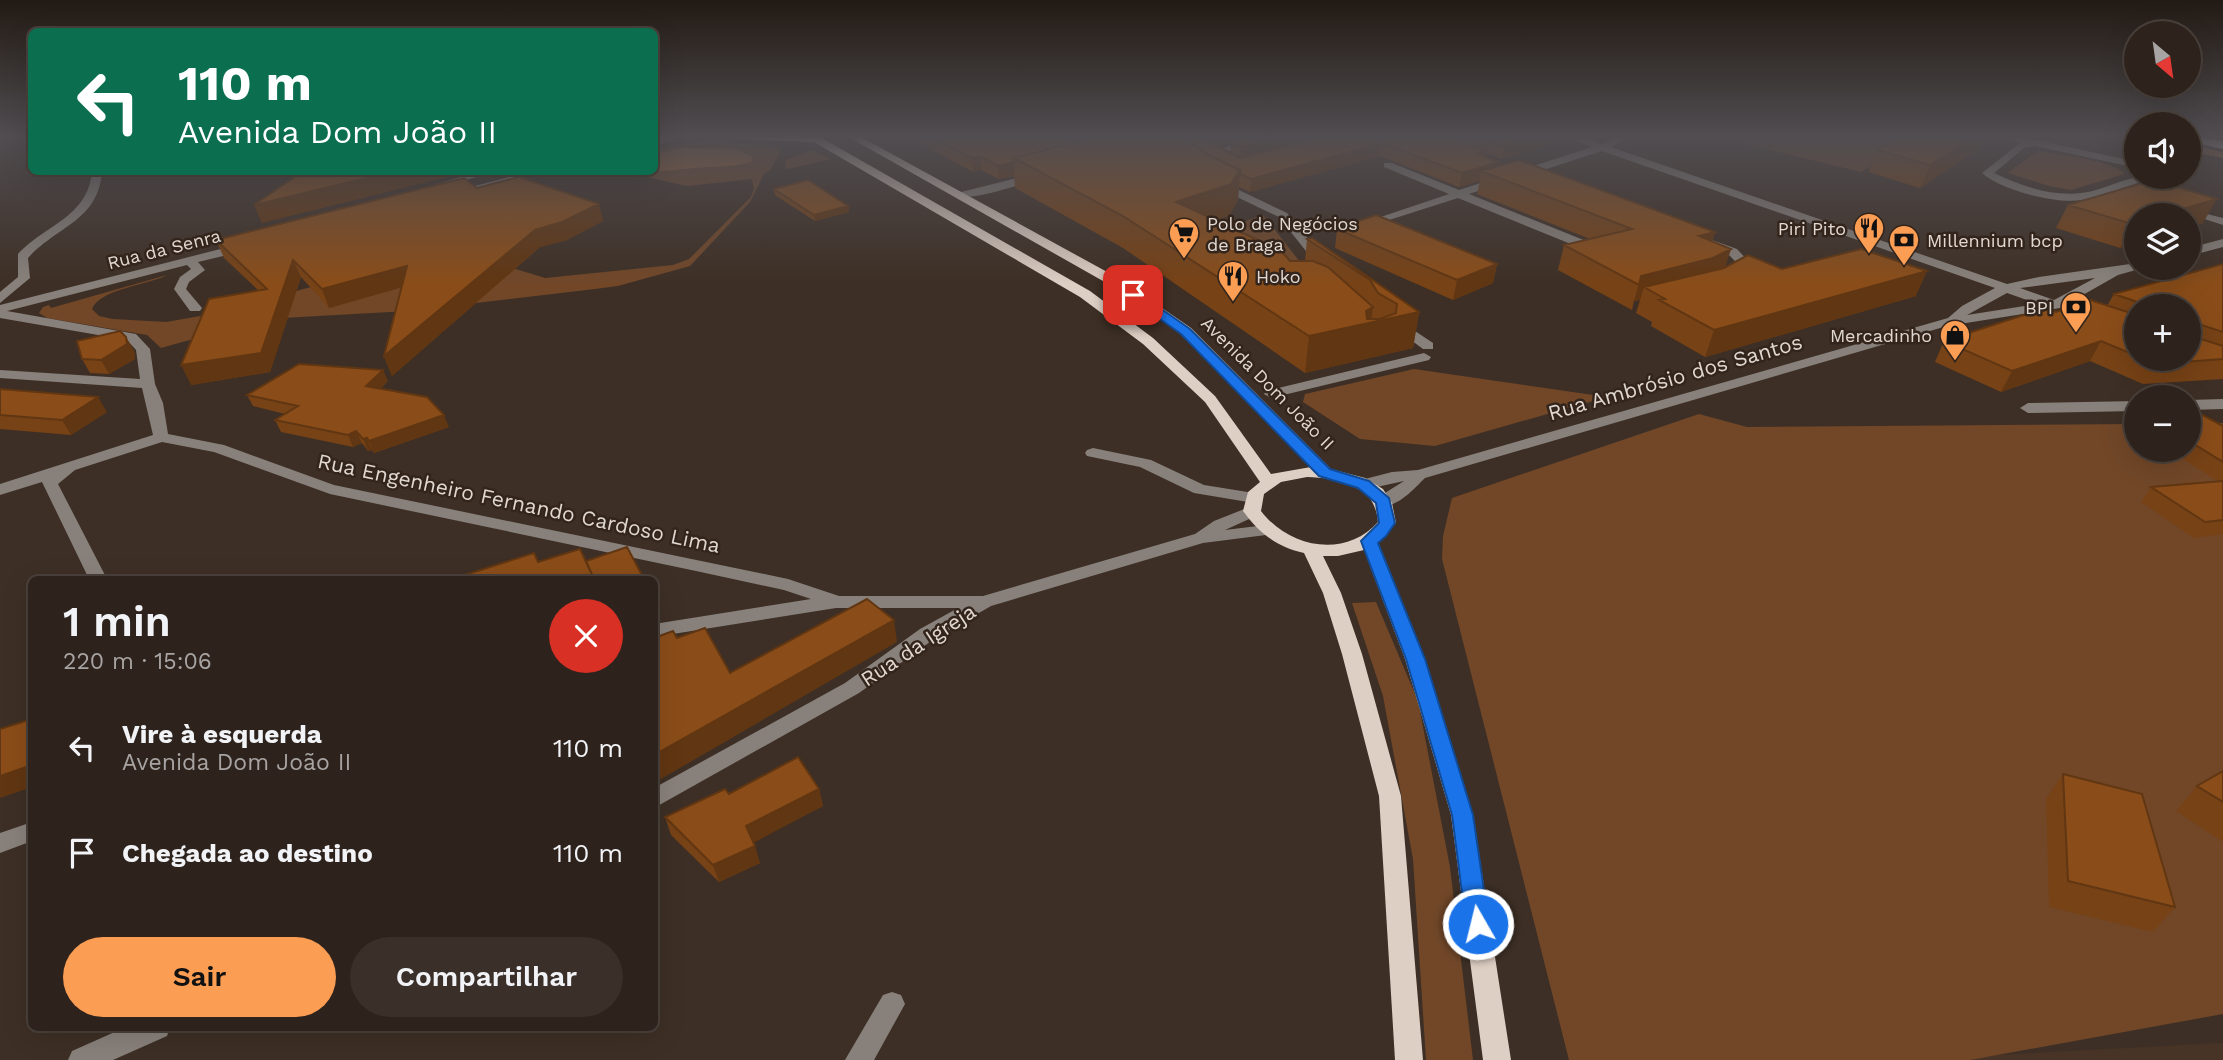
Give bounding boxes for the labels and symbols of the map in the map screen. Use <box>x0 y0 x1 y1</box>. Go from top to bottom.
north arrow <box>2124 21 2202 98</box>
restaurant icon: Piri Pito <box>1852 211 1886 255</box>
place label: Polo de Negócios de Braga <box>1207 213 1358 255</box>
supermarket icon: Polo de Negócios de Braga <box>1167 216 1201 260</box>
place label: Piri Pito <box>1778 218 1846 239</box>
bank icon: Millennium bcp <box>1887 223 1921 267</box>
street label: Rua da Senra <box>105 225 223 273</box>
place label: Millennium bcp <box>1927 230 2063 251</box>
restaurant icon: Hoko <box>1216 259 1250 303</box>
pin <box>1103 265 1163 325</box>
place label: Hoko <box>1256 266 1301 287</box>
bank icon: BPI <box>2059 290 2093 334</box>
place label: BPI <box>2025 297 2053 318</box>
street label: Avenida Dom João II <box>1197 312 1339 454</box>
shop icon: Mercadinho <box>1938 318 1972 362</box>
place label: Mercadinho <box>1830 325 1932 346</box>
street label: Rua Ambrósio dos Santos <box>1545 329 1805 425</box>
street label: Rua Engenheiro Fernando Cardoso Lima <box>315 448 723 558</box>
street label: Rua da Igreja <box>856 599 980 691</box>
position arrow <box>1441 887 1515 961</box>

